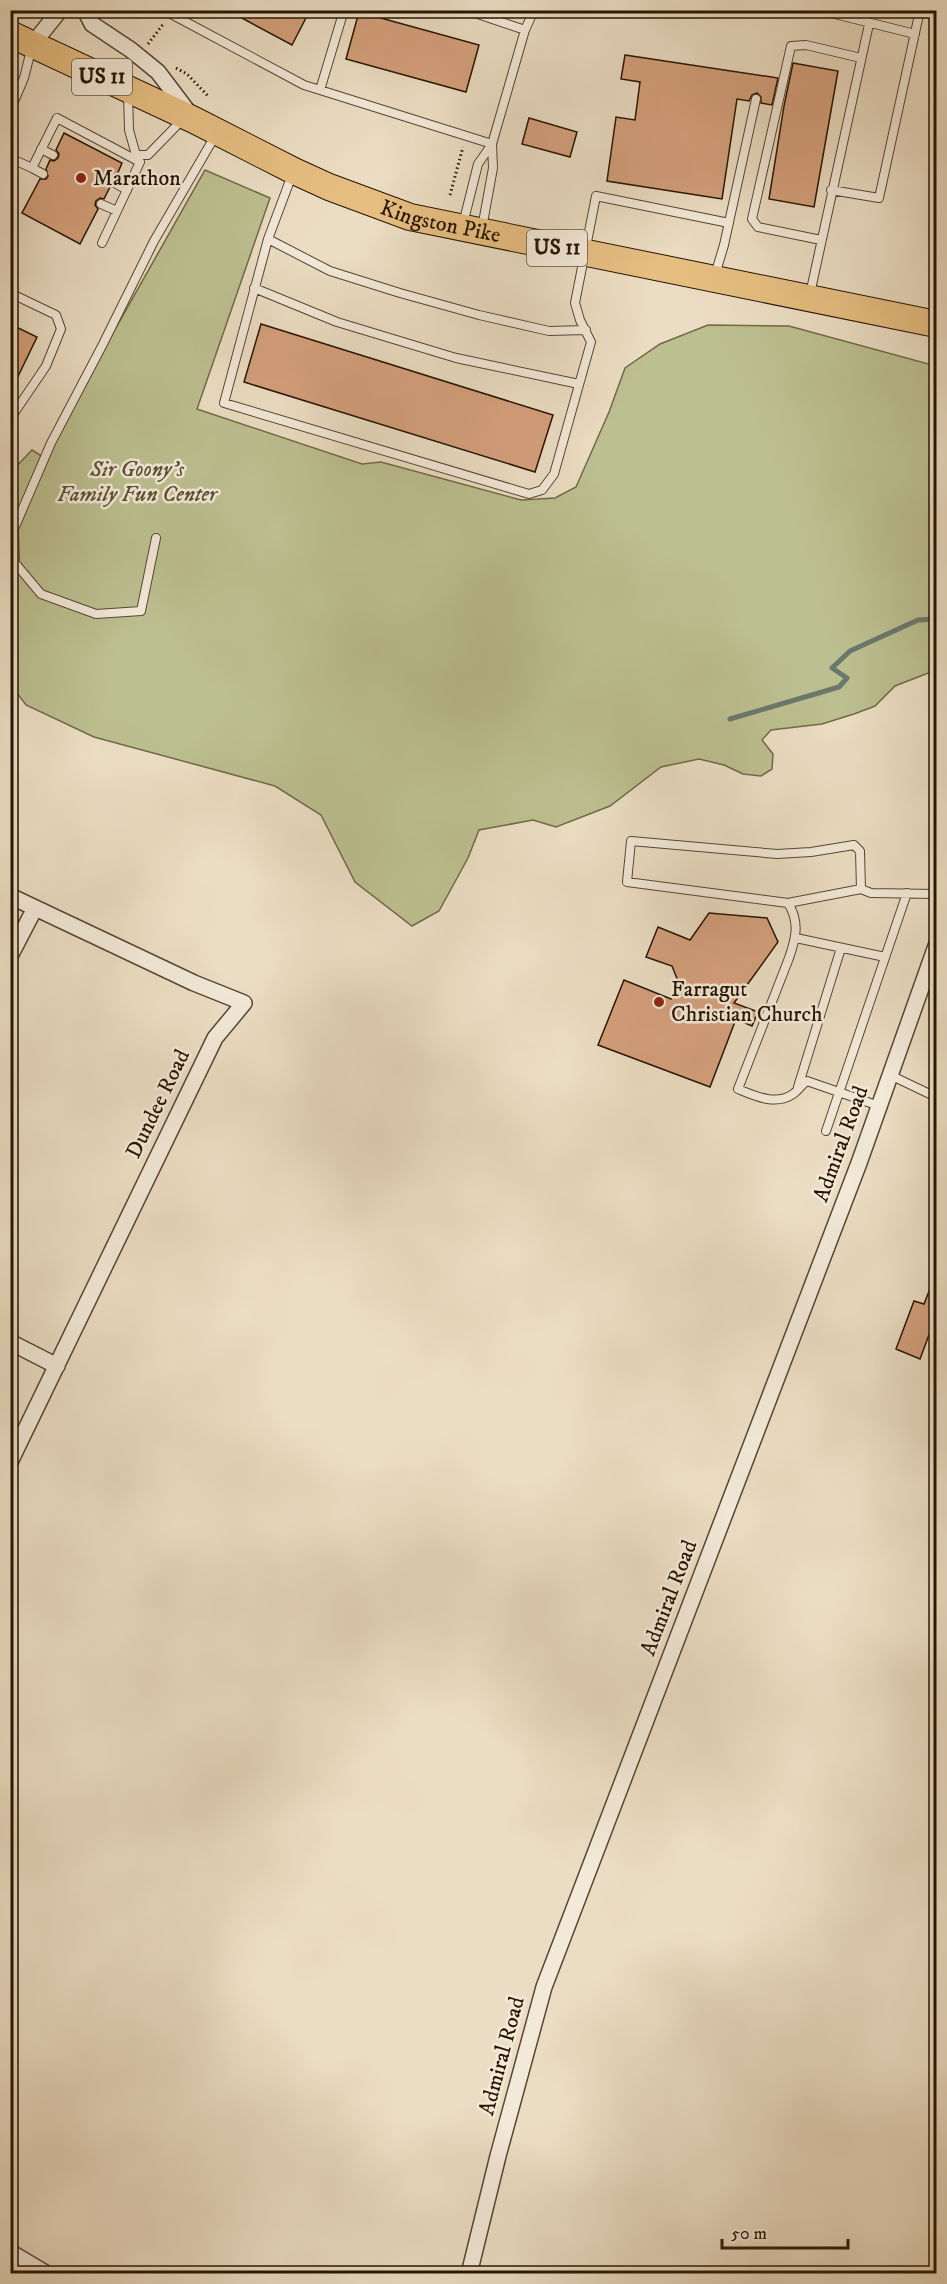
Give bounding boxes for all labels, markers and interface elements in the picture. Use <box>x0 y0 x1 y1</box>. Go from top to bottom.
road number: US 11 <box>72 59 132 95</box>
place label: Marathon <box>93 165 181 192</box>
marker: Marathon <box>74 171 88 185</box>
street label: Kingston Pike <box>377 194 503 249</box>
road number: US 11 <box>527 230 587 266</box>
park label: Sir Goony's Family Fun Center <box>57 456 219 508</box>
place label: Farragut Christian Church <box>671 976 823 1028</box>
marker: Farragut Christian Church <box>652 995 666 1009</box>
street label: Dundee Road <box>120 1045 196 1163</box>
street label: Admiral Road <box>808 1082 874 1206</box>
street label: Admiral Road <box>635 1536 703 1660</box>
street label: Admiral Road <box>473 1994 531 2118</box>
scale bar <box>722 2212 848 2250</box>
text: 50 m <box>731 2223 767 2245</box>

